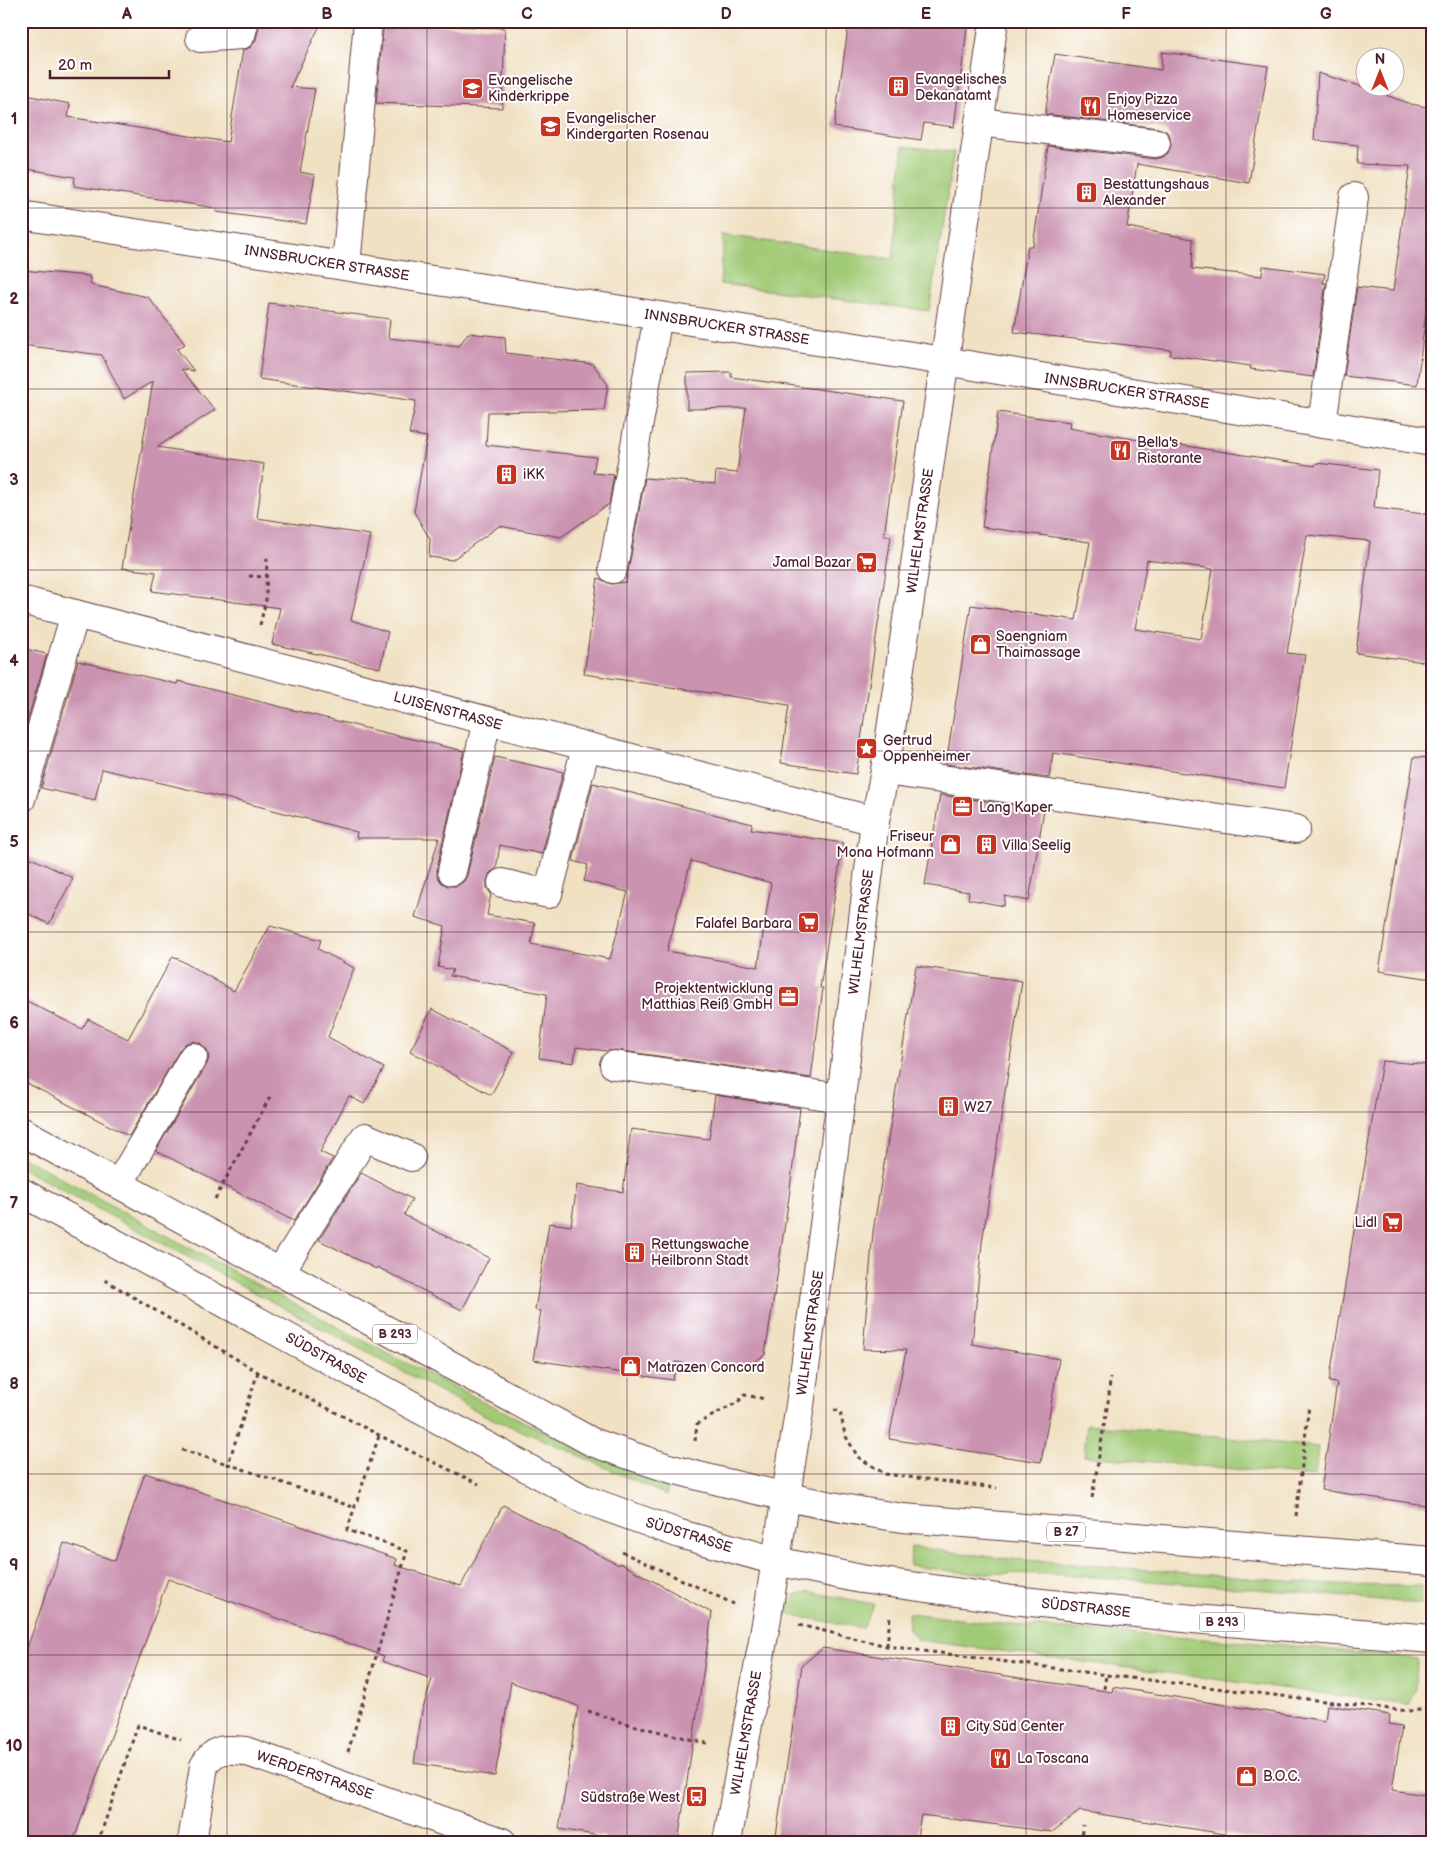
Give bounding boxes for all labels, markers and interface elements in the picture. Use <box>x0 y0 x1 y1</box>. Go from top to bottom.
text: A <box>121 5 132 24</box>
text: B <box>321 5 333 24</box>
text: C <box>521 5 533 24</box>
text: D <box>720 5 732 24</box>
text: E <box>921 5 931 24</box>
text: F <box>1121 5 1131 24</box>
text: G <box>1320 5 1332 24</box>
scale bar <box>50 48 169 80</box>
north arrow <box>1356 48 1406 98</box>
text: N <box>1375 51 1385 68</box>
text: 20 m <box>58 56 92 75</box>
place label: Evangelisches Dekanatamt <box>915 71 1007 104</box>
place label: Evangelische Kinderkrippe <box>488 72 573 105</box>
building icon: Evangelisches Dekanatamt <box>887 75 911 99</box>
school or university icon: Evangelische Kinderkrippe <box>460 76 484 100</box>
place label: Enjoy Pizza Homeservice <box>1107 91 1191 124</box>
restaurant icon: Enjoy Pizza Homeservice <box>1079 95 1103 119</box>
text: 1 <box>11 110 17 129</box>
place label: Evangelischer Kindergarten Rosenau <box>566 110 709 143</box>
school or university icon: Evangelischer Kindergarten Rosenau <box>538 114 562 138</box>
place label: Bestattungshaus Alexander <box>1103 176 1209 209</box>
building icon: Bestattungshaus Alexander <box>1075 180 1099 204</box>
street label: INNSBRUCKER STRASSE <box>243 242 411 284</box>
text: 2 <box>9 290 19 309</box>
street label: INNSBRUCKER STRASSE <box>643 306 811 348</box>
street label: INNSBRUCKER STRASSE <box>1043 370 1211 412</box>
place label: Bella's Ristorante <box>1137 434 1202 467</box>
restaurant icon: Bella's Ristorante <box>1109 438 1133 462</box>
building icon: iKK <box>495 462 519 486</box>
place label: iKK <box>523 466 545 483</box>
street label: WILHELMSTRASSE <box>903 467 937 595</box>
text: 3 <box>9 471 19 490</box>
supermarket icon: Jamal Bazar <box>855 550 879 574</box>
place label: Jamal Bazar <box>773 554 852 571</box>
place label: Saengniam Thaimassage <box>996 628 1081 661</box>
shop icon: Saengniam Thaimassage <box>968 632 992 656</box>
text: 4 <box>9 652 19 671</box>
street label: LUISENSTRASSE <box>392 688 504 734</box>
place label: Gertrud Oppenheimer <box>883 732 971 765</box>
place icon: Gertrud Oppenheimer <box>855 736 879 760</box>
office icon: Lang Kaper <box>951 795 975 819</box>
place label: Lang Kaper <box>979 799 1054 816</box>
place label: Friseur Mona Hofmann <box>837 828 935 861</box>
shop icon: Friseur Mona Hofmann <box>938 832 962 856</box>
text: 5 <box>9 833 19 852</box>
building icon: Villa Seelig <box>974 833 998 857</box>
place label: Villa Seelig <box>1002 837 1071 854</box>
street label: WILHELMSTRASSE <box>845 868 877 996</box>
supermarket icon: Falafel Barbara <box>796 911 820 935</box>
place label: Falafel Barbara <box>695 915 792 932</box>
place label: Projektentwicklung Matthias Reiß GmbH <box>641 980 773 1013</box>
office icon: Projektentwicklung Matthias Reiß GmbH <box>777 984 801 1008</box>
text: 6 <box>9 1014 19 1033</box>
building icon: W27 <box>936 1095 960 1119</box>
place label: W27 <box>964 1099 992 1116</box>
text: 7 <box>10 1194 19 1213</box>
supermarket icon: Lidl <box>1381 1210 1405 1234</box>
place label: Lidl <box>1355 1214 1377 1231</box>
place label: Rettungswache Heilbronn Stadt <box>651 1236 749 1269</box>
building icon: Rettungswache Heilbronn Stadt <box>623 1240 647 1264</box>
street label: WILHELMSTRASSE <box>793 1269 827 1397</box>
road number: B 293 <box>372 1325 418 1344</box>
street label: SÜDSTRASSE <box>283 1328 370 1387</box>
shop icon: Matrazen Concord <box>619 1355 643 1379</box>
place label: Matrazen Concord <box>647 1359 764 1376</box>
text: 8 <box>9 1375 19 1394</box>
street label: SÜDSTRASSE <box>644 1513 735 1556</box>
road number: B 27 <box>1047 1522 1085 1541</box>
text: 9 <box>9 1556 19 1575</box>
street label: SÜDSTRASSE <box>1040 1594 1132 1621</box>
road number: B 293 <box>1200 1612 1244 1631</box>
street label: WILHELMSTRASSE <box>727 1669 765 1797</box>
building icon: City Süd Center <box>938 1714 962 1738</box>
place label: City Süd Center <box>966 1718 1065 1735</box>
text: 10 <box>6 1737 22 1756</box>
restaurant icon: La Toscana <box>989 1746 1013 1770</box>
street label: WERDERSTRASSE <box>254 1747 376 1803</box>
place label: La Toscana <box>1017 1750 1089 1767</box>
shop icon: B.O.C. <box>1235 1764 1259 1788</box>
place label: B.O.C. <box>1263 1768 1300 1785</box>
bus stop icon: Südstraße West <box>684 1785 708 1809</box>
place label: Südstraße West <box>581 1789 681 1806</box>

